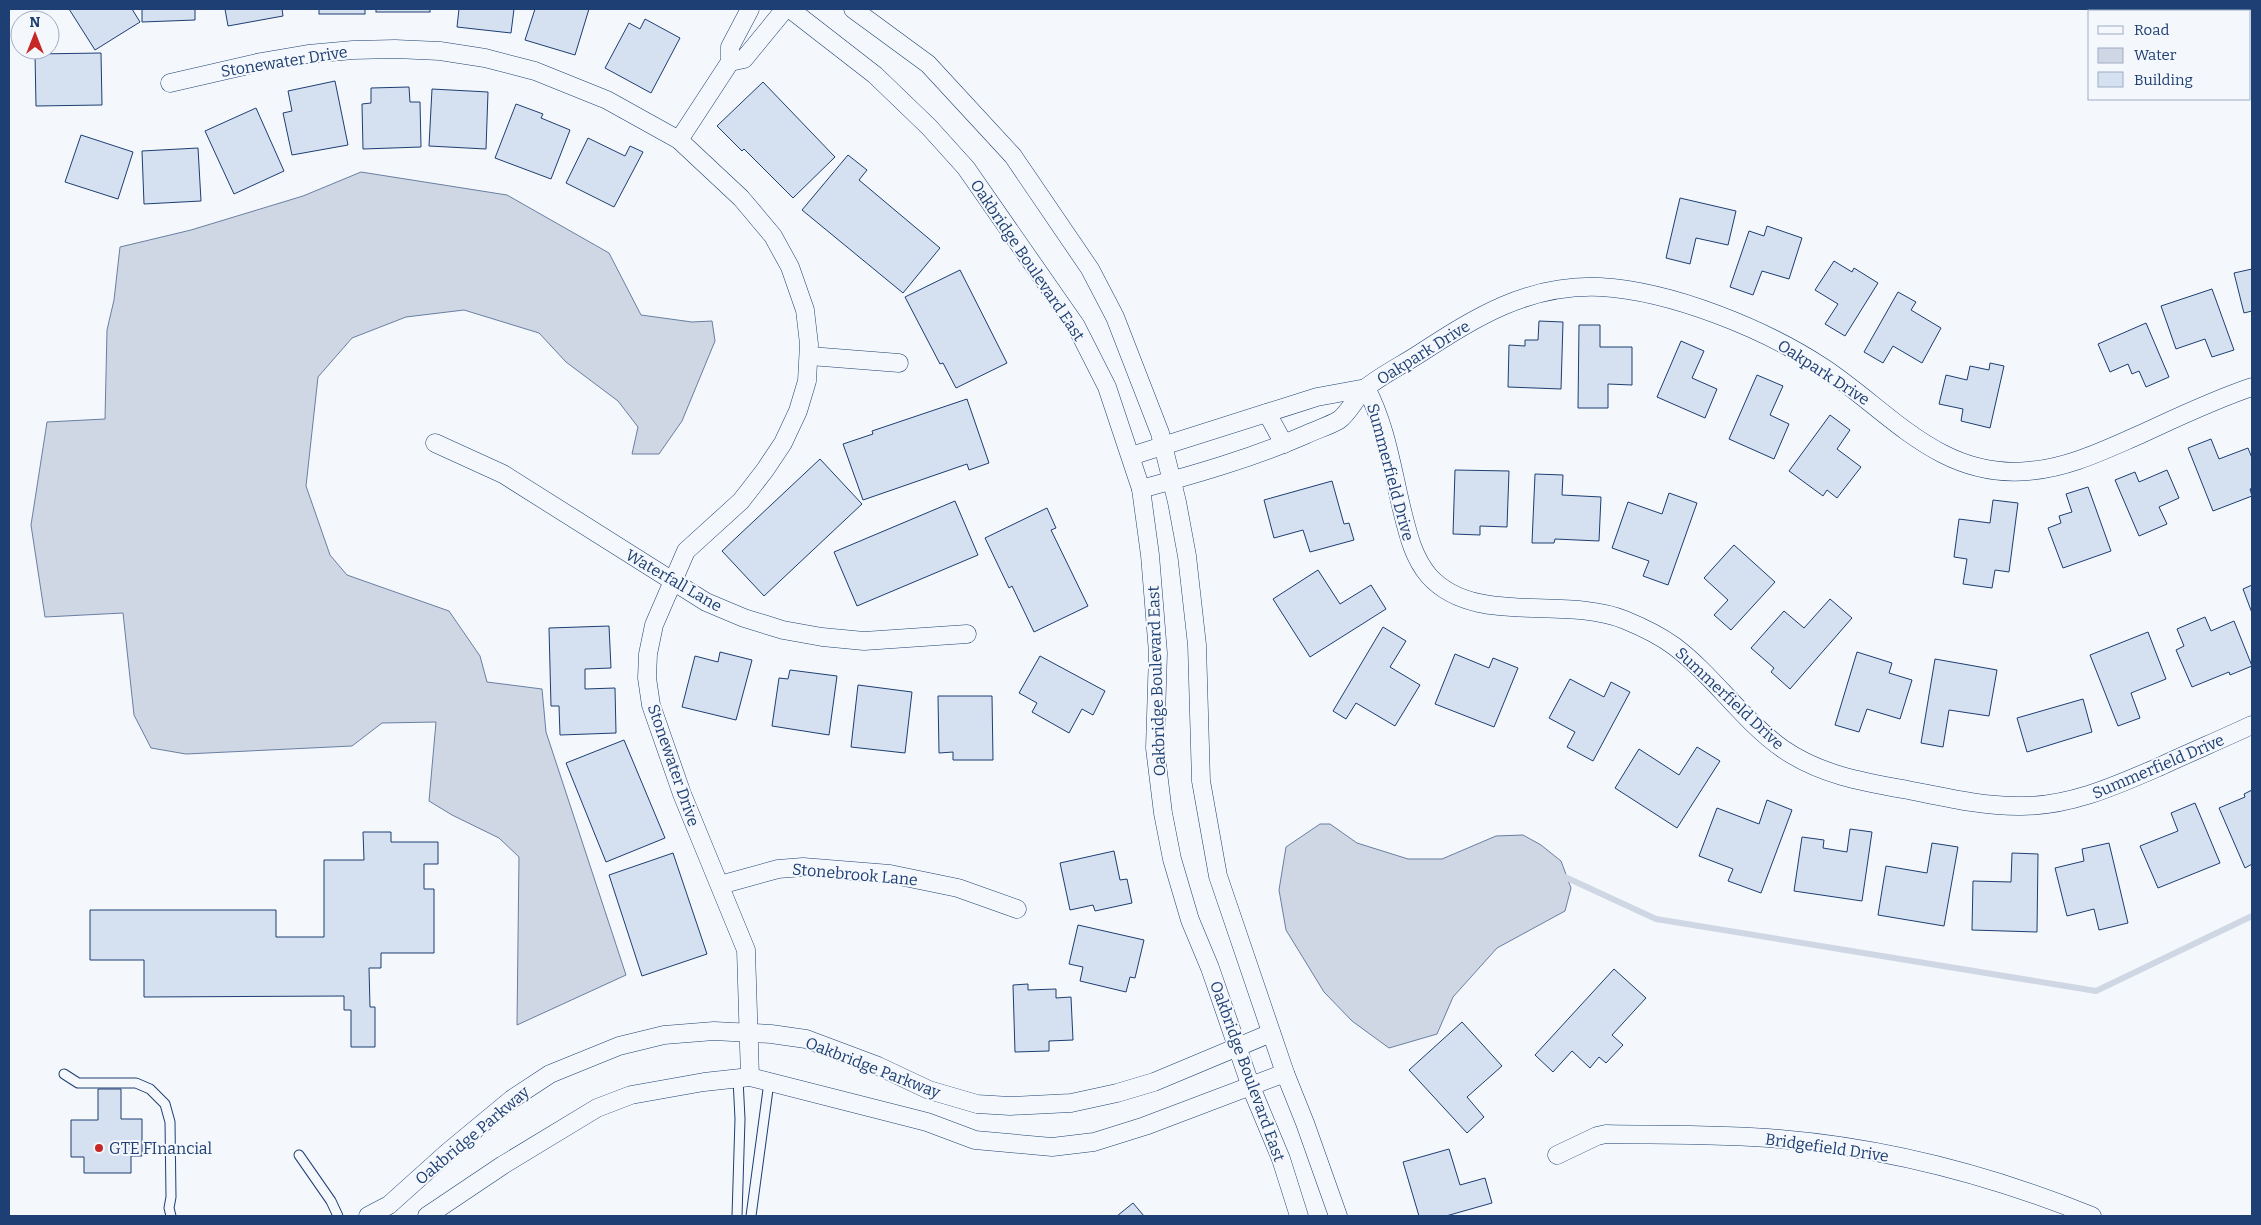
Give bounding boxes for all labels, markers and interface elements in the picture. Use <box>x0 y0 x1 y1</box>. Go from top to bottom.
north arrow <box>10 10 60 60</box>
legend <box>2088 10 2251 100</box>
text: N <box>30 14 41 31</box>
text: Road <box>2134 21 2169 39</box>
street label: Stonewater Drive <box>219 42 349 81</box>
text: Water <box>2134 46 2177 64</box>
text: Building <box>2134 71 2193 89</box>
street label: Oakbridge Boulevard East <box>966 176 1089 345</box>
street label: Oakpark Drive <box>1373 316 1473 389</box>
street label: Oakpark Drive <box>1774 336 1873 409</box>
street label: Summerfield Drive <box>1363 401 1418 543</box>
street label: Waterfall Lane <box>622 545 725 616</box>
street label: Oakbridge Boulevard East <box>1144 585 1169 777</box>
street label: Summerfield Drive <box>1671 643 1788 754</box>
street label: Stonewater Drive <box>644 702 703 829</box>
street label: Summerfield Drive <box>2089 730 2227 803</box>
street label: Stonebrook Lane <box>791 860 919 889</box>
street label: Oakbridge Boulevard East <box>1206 978 1289 1164</box>
street label: Oakbridge Parkway <box>803 1033 943 1102</box>
street label: Oakbridge Parkway <box>411 1082 534 1189</box>
street label: Bridgefield Drive <box>1764 1129 1890 1166</box>
place label: GTE FInancial <box>109 1139 213 1158</box>
marker: GTE FInancial <box>93 1142 105 1154</box>

